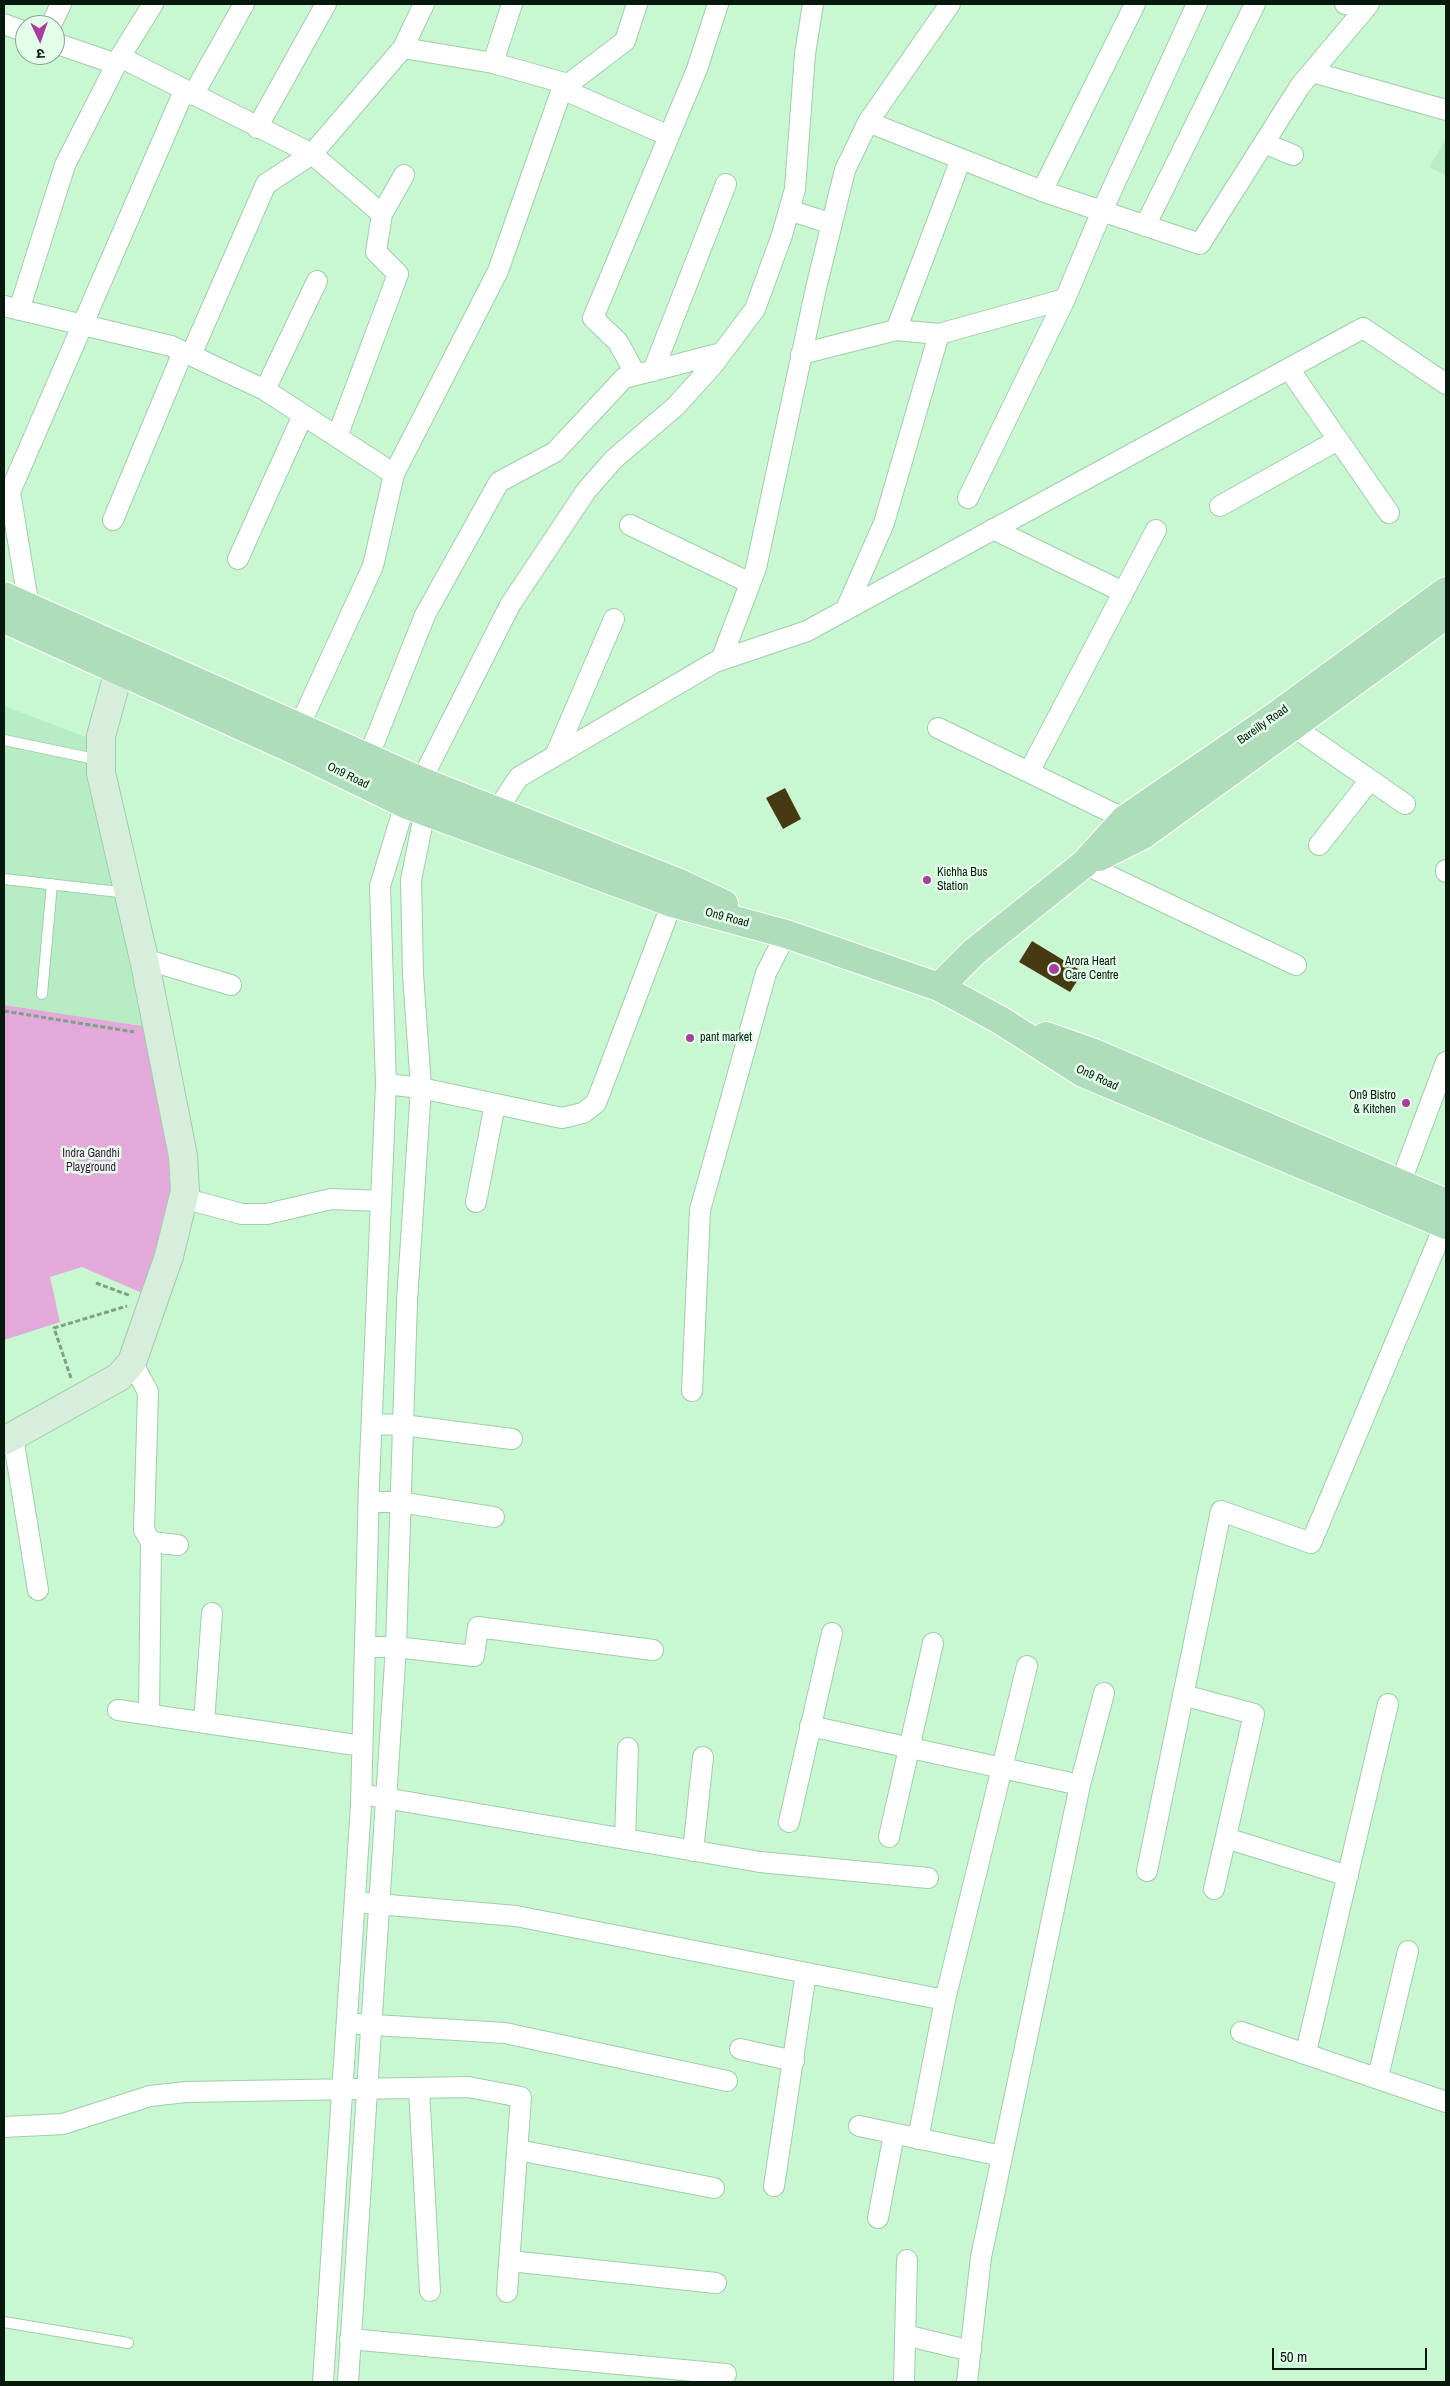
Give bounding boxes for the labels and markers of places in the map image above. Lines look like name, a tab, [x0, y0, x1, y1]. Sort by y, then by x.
place label: Kichha Bus Station	[937, 866, 987, 894]
marker: Kichha Bus Station	[921, 874, 933, 886]
place label: Arora Heart Care Centre	[1065, 955, 1119, 983]
marker: Arora Heart Care Centre	[1047, 962, 1061, 976]
place label: pant market	[700, 1031, 752, 1045]
marker: pant market	[684, 1032, 696, 1044]
place label: On9 Bistro & Kitchen	[1349, 1089, 1396, 1117]
marker: On9 Bistro & Kitchen	[1400, 1097, 1412, 1109]

